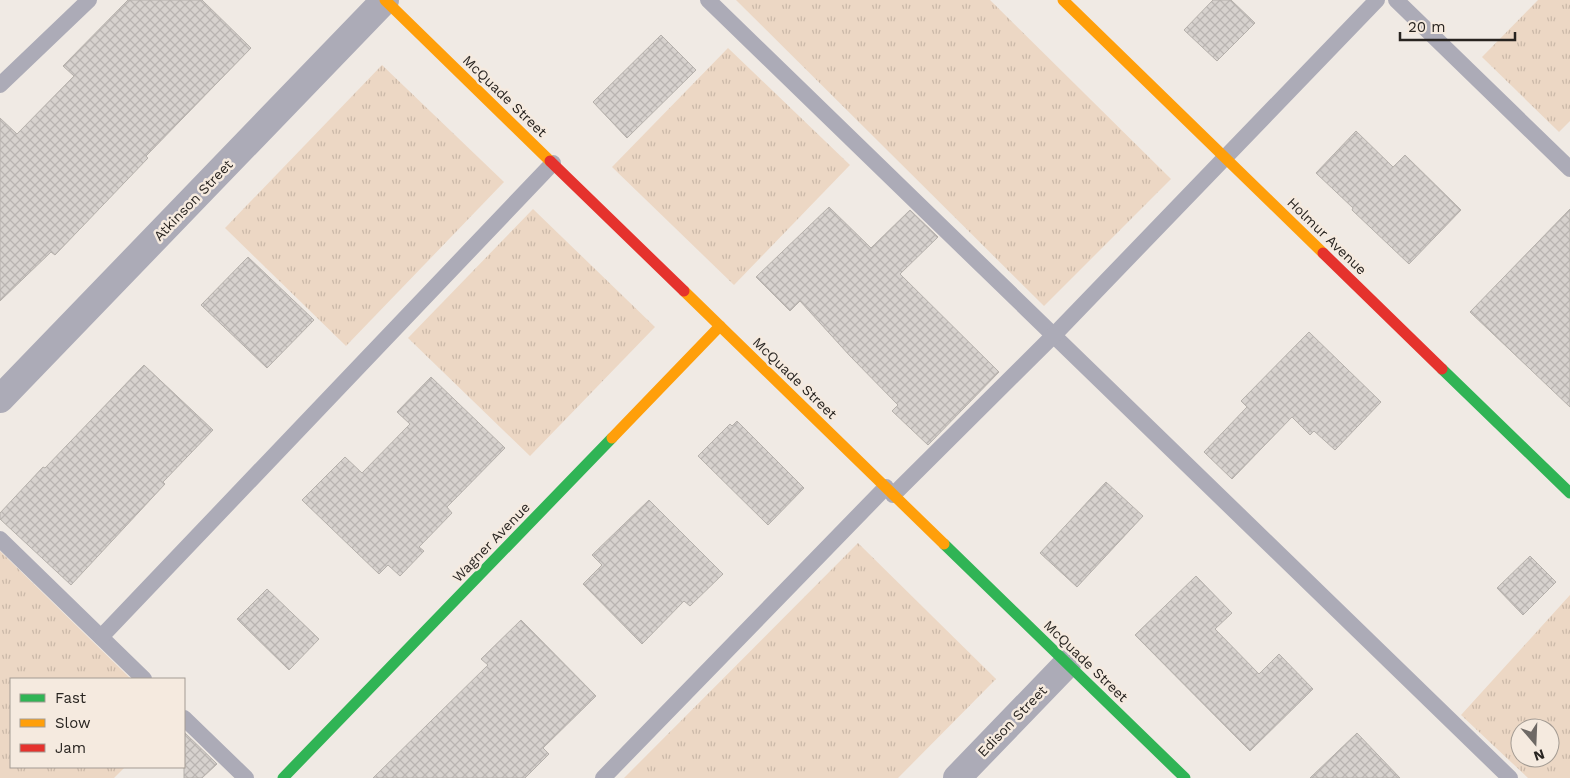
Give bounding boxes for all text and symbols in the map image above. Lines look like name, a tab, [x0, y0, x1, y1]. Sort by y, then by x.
scale bar	[1400, 10, 1515, 42]
text: 20 m	[1408, 18, 1446, 36]
street label: McQuade Street	[460, 52, 550, 140]
street label: Atkinson Street	[150, 156, 236, 244]
street label: Holmur Avenue	[1284, 194, 1370, 278]
street label: McQuade Street	[750, 334, 840, 422]
street label: Wagner Avenue	[449, 499, 533, 585]
street label: McQuade Street	[1041, 617, 1131, 705]
legend	[10, 678, 185, 768]
street label: Edison Street	[974, 682, 1050, 760]
text: Fast	[55, 689, 87, 707]
text: Slow	[55, 714, 91, 732]
north arrow	[1510, 718, 1560, 768]
text: Jam	[55, 739, 86, 757]
text: N	[1532, 746, 1547, 765]

